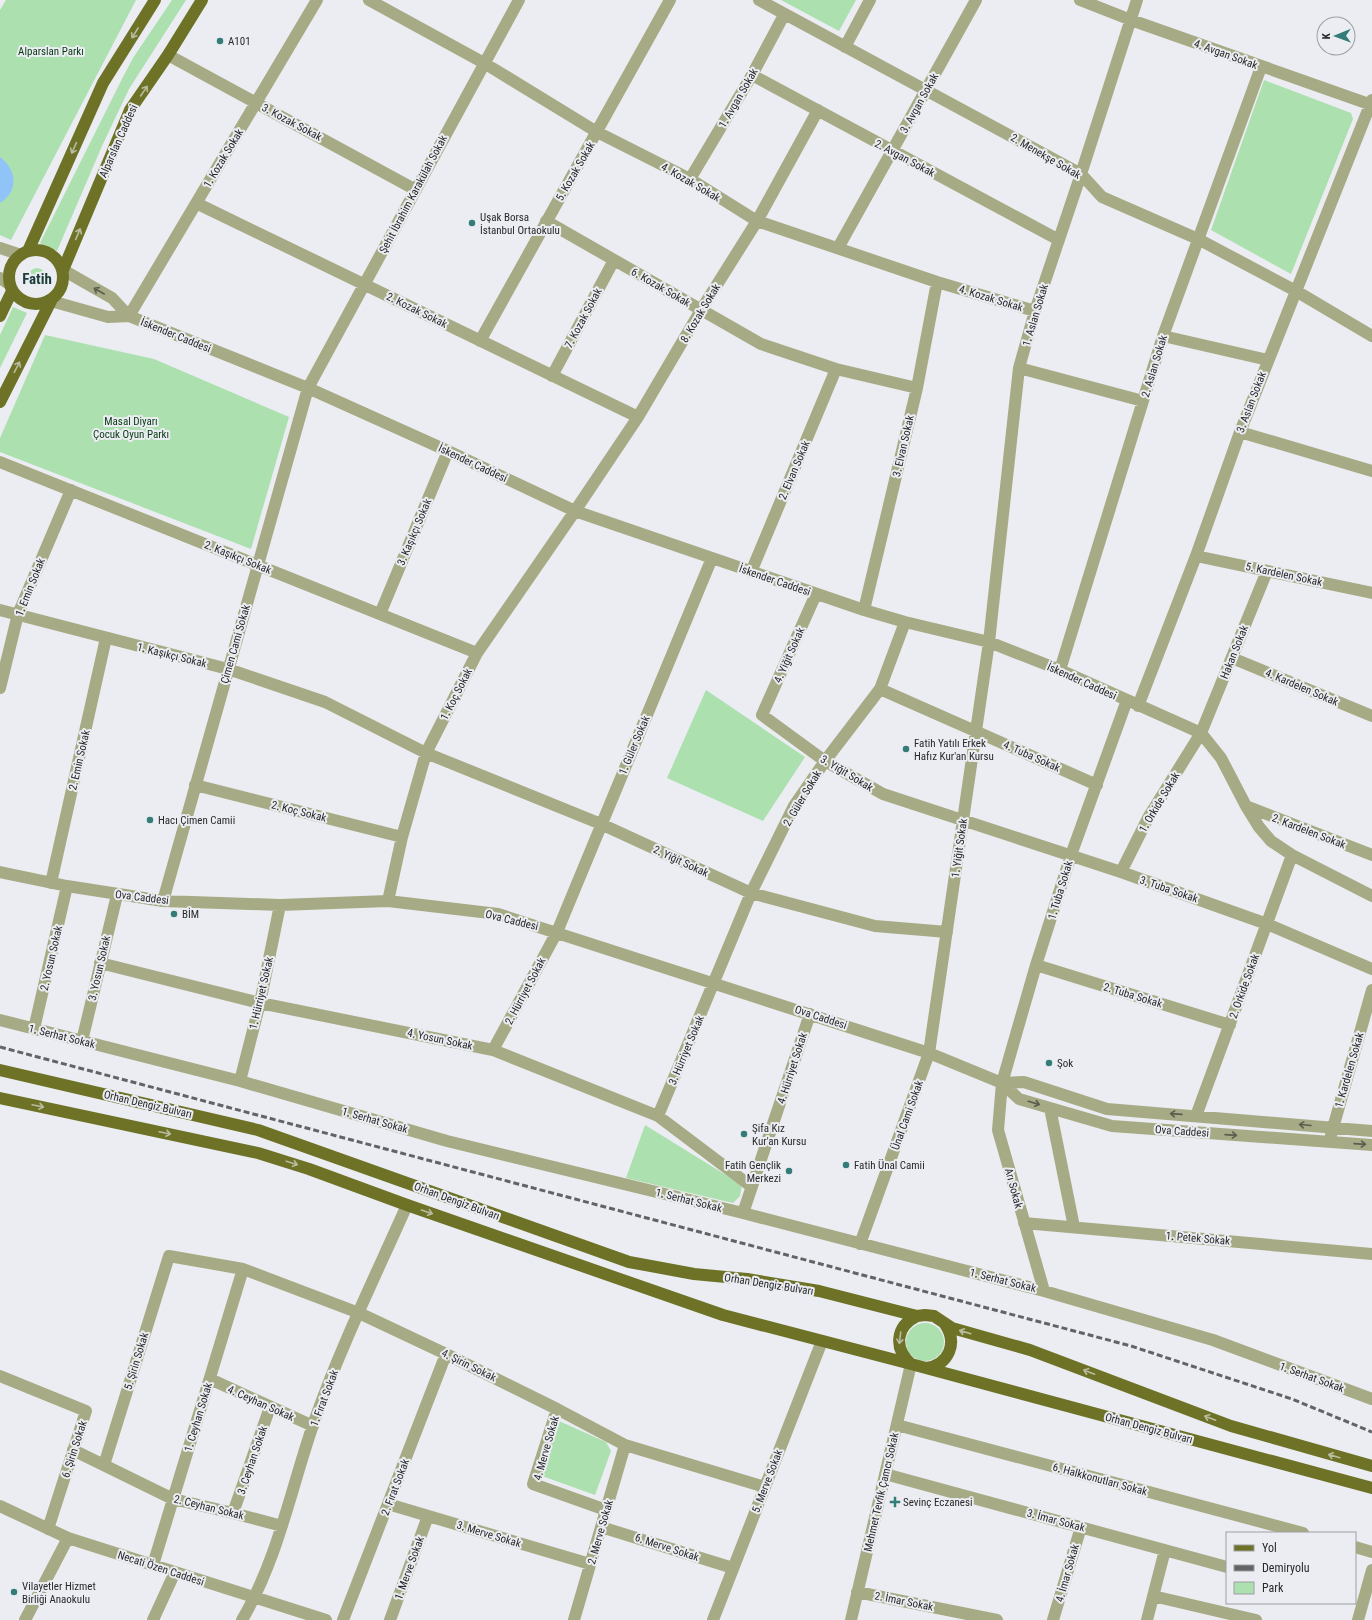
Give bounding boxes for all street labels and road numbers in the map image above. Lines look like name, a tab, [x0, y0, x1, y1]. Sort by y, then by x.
street label: 4. Avgan Sokak	[1192, 37, 1259, 72]
street label: 1. Avgan Sokak	[716, 66, 761, 130]
street label: 3. Avgan Sokak	[898, 71, 941, 135]
street label: 3. Kozak Sokak	[260, 101, 324, 144]
street label: Alparslan Caddesi	[97, 103, 140, 180]
street label: 1. Kozak Sokak	[201, 127, 246, 190]
street label: 2. Menekşe Sokak	[1008, 131, 1083, 182]
street label: Şehit İbrahim Karakülah Sokak	[377, 133, 450, 255]
street label: 2. Avgan Sokak	[872, 137, 937, 180]
street label: 5. Kozak Sokak	[553, 139, 598, 203]
street label: 4. Kozak Sokak	[659, 160, 723, 205]
street label: 6. Kozak Sokak	[629, 265, 693, 310]
street label: 8. Kozak Sokak	[678, 282, 723, 345]
street label: 1. Aslan Sokak	[1020, 282, 1051, 348]
street label: 4. Kozak Sokak	[957, 283, 1024, 314]
street label: 7. Kozak Sokak	[562, 286, 605, 350]
street label: 2. Kozak Sokak	[384, 290, 449, 331]
street label: İskender Caddesi	[139, 315, 213, 355]
street label: 2. Aslan Sokak	[1139, 333, 1170, 399]
street label: 3. Aslan Sokak	[1234, 370, 1269, 435]
street label: 3. Elvan Sokak	[890, 414, 917, 478]
street label: 2. Elvan Sokak	[776, 439, 813, 502]
street label: İskender Caddesi	[436, 442, 509, 485]
street label: 3. Kaşıkçı Sokak	[395, 497, 434, 567]
street label: 2. Kaşıkçı Sokak	[202, 538, 273, 577]
street label: 1. Emin Sokak	[13, 556, 48, 618]
street label: 5. Kardelen Sokak	[1244, 560, 1323, 589]
street label: İskender Caddesi	[737, 562, 812, 599]
street label: Çimen Cami Sokak	[218, 603, 253, 685]
street label: Hakan Sokak	[1218, 623, 1251, 681]
street label: 4. Yiğit Sokak	[771, 625, 807, 685]
street label: 1. Kaşıkçı Sokak	[136, 641, 208, 670]
street label: İskender Caddesi	[1045, 660, 1119, 703]
street label: 1. Koç Sokak	[438, 666, 475, 722]
street label: 4. Kardelen Sokak	[1263, 666, 1340, 709]
street label: 1. Güler Sokak	[616, 714, 653, 777]
street label: 2. Emin Sokak	[66, 729, 93, 791]
street label: 4. Tuba Sokak	[1001, 738, 1062, 775]
street label: 3. Yiğit Sokak	[818, 753, 876, 794]
street label: 2. Güler Sokak	[781, 768, 824, 828]
street label: 1. Orkide Sokak	[1136, 770, 1182, 835]
street label: 2. Koç Sokak	[270, 798, 328, 825]
street label: 2. Kardelen Sokak	[1270, 811, 1348, 852]
street label: 1. Yiğit Sokak	[949, 818, 970, 878]
street label: 2. Yiğit Sokak	[651, 843, 710, 880]
street label: 1. Tuba Sokak	[1045, 859, 1076, 921]
street label: 3. Tuba Sokak	[1138, 873, 1200, 906]
street label: Ova Caddesi	[114, 888, 170, 907]
street label: Ova Caddesi	[484, 908, 540, 933]
street label: 2. Yosun Sokak	[38, 924, 65, 992]
street label: 3. Yosun Sokak	[86, 934, 113, 1002]
street label: 2. Orkide Sokak	[1227, 952, 1262, 1020]
street label: 2. Hürriyet Sokak	[502, 955, 549, 1027]
street label: 1. Hürriyet Sokak	[247, 956, 276, 1031]
street label: 2. Tuba Sokak	[1102, 980, 1164, 1011]
street label: Ova Caddesi	[793, 1003, 849, 1032]
street label: 3. Hürriyet Sokak	[666, 1014, 707, 1087]
street label: 1. Serhat Sokak	[27, 1022, 96, 1051]
street label: 4. Yosun Sokak	[406, 1026, 474, 1053]
street label: 4. Hürriyet Sokak	[775, 1031, 810, 1105]
street label: 1. Kardelen Sokak	[1332, 1031, 1366, 1109]
street label: Ünal Cami Sokak	[889, 1079, 926, 1152]
street label: Orhan Dengiz Bulvarı	[103, 1088, 193, 1121]
street label: 1. Serhat Sokak	[340, 1105, 409, 1136]
street label: Ova Caddesi	[1154, 1123, 1209, 1140]
street label: Arı Sokak	[1002, 1167, 1025, 1210]
street label: Orhan Dengiz Bulvarı	[412, 1180, 501, 1223]
street label: 1. Serhat Sokak	[654, 1186, 723, 1215]
street label: 1. Petek Sokak	[1165, 1229, 1231, 1248]
street label: 1. Serhat Sokak	[968, 1266, 1037, 1295]
street label: Orhan Dengiz Bulvarı	[723, 1271, 814, 1298]
street label: 5. Şirin Sokak	[122, 1331, 151, 1391]
street label: 4. Şirin Sokak	[439, 1347, 498, 1384]
street label: 1. Serhat Sokak	[1278, 1360, 1346, 1395]
street label: 1. Fırat Sokak	[308, 1368, 341, 1428]
street label: 1. Ceyhan Sokak	[182, 1381, 215, 1453]
street label: 4. Ceyhan Sokak	[225, 1383, 296, 1424]
street label: Orhan Dengiz Bulvarı	[1104, 1411, 1194, 1446]
street label: 4. Merve Sokak	[531, 1414, 562, 1482]
street label: 6. Şirin Sokak	[59, 1419, 90, 1479]
street label: 3. Ceyhan Sokak	[235, 1424, 270, 1496]
street label: Mehmet Tevfik Çamcı Sokak	[861, 1431, 902, 1553]
street label: 5. Merve Sokak	[749, 1448, 785, 1515]
street label: 2. Fırat Sokak	[379, 1457, 412, 1517]
street label: 6. Halkkonutları Sokak	[1051, 1461, 1149, 1498]
street label: 2. Ceyhan Sokak	[173, 1493, 245, 1522]
street label: 2. Merve Sokak	[585, 1498, 616, 1566]
street label: 3. İmar Sokak	[1025, 1507, 1086, 1534]
street label: 3. Merve Sokak	[455, 1519, 523, 1550]
street label: 6. Merve Sokak	[633, 1531, 701, 1564]
street label: 1. Merve Sokak	[392, 1535, 427, 1602]
street label: 4. İmar Sokak	[1053, 1543, 1082, 1604]
street label: Necati Özen Caddesi	[116, 1548, 206, 1589]
street label: 2. İmar Sokak	[873, 1589, 934, 1614]

